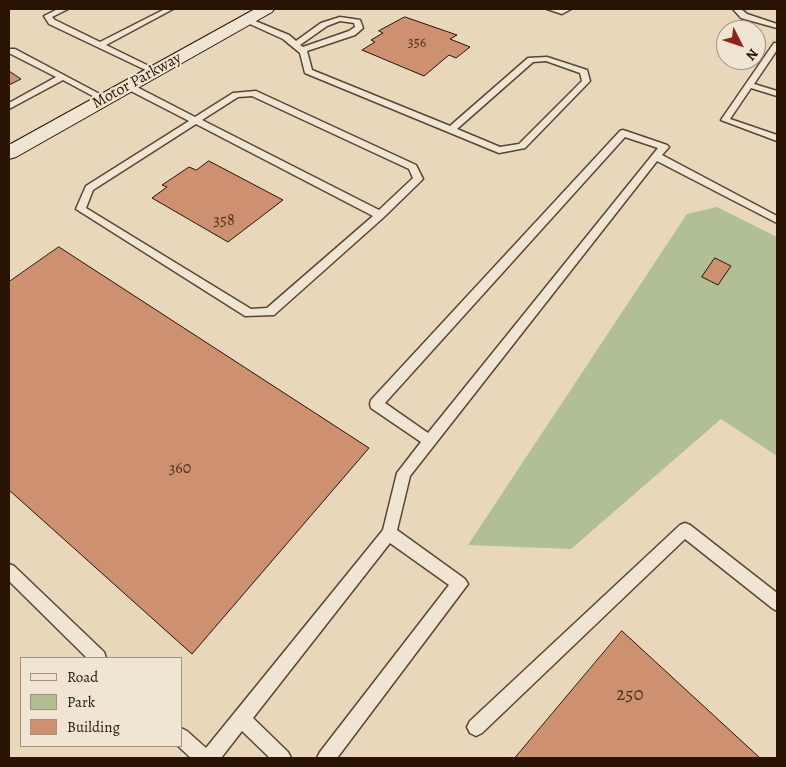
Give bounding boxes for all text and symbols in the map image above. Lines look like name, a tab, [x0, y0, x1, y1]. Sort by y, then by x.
north arrow	[716, 20, 766, 70]
house number: 356	[408, 36, 426, 52]
text: N	[741, 44, 762, 65]
street label: Motor Parkway	[89, 49, 185, 113]
house number: 358	[213, 211, 235, 231]
house number: 360	[169, 459, 191, 479]
legend	[20, 657, 182, 747]
text: Road	[67, 667, 98, 687]
house number: 250	[616, 684, 644, 706]
text: Park	[67, 692, 95, 712]
text: Building	[67, 717, 120, 737]

